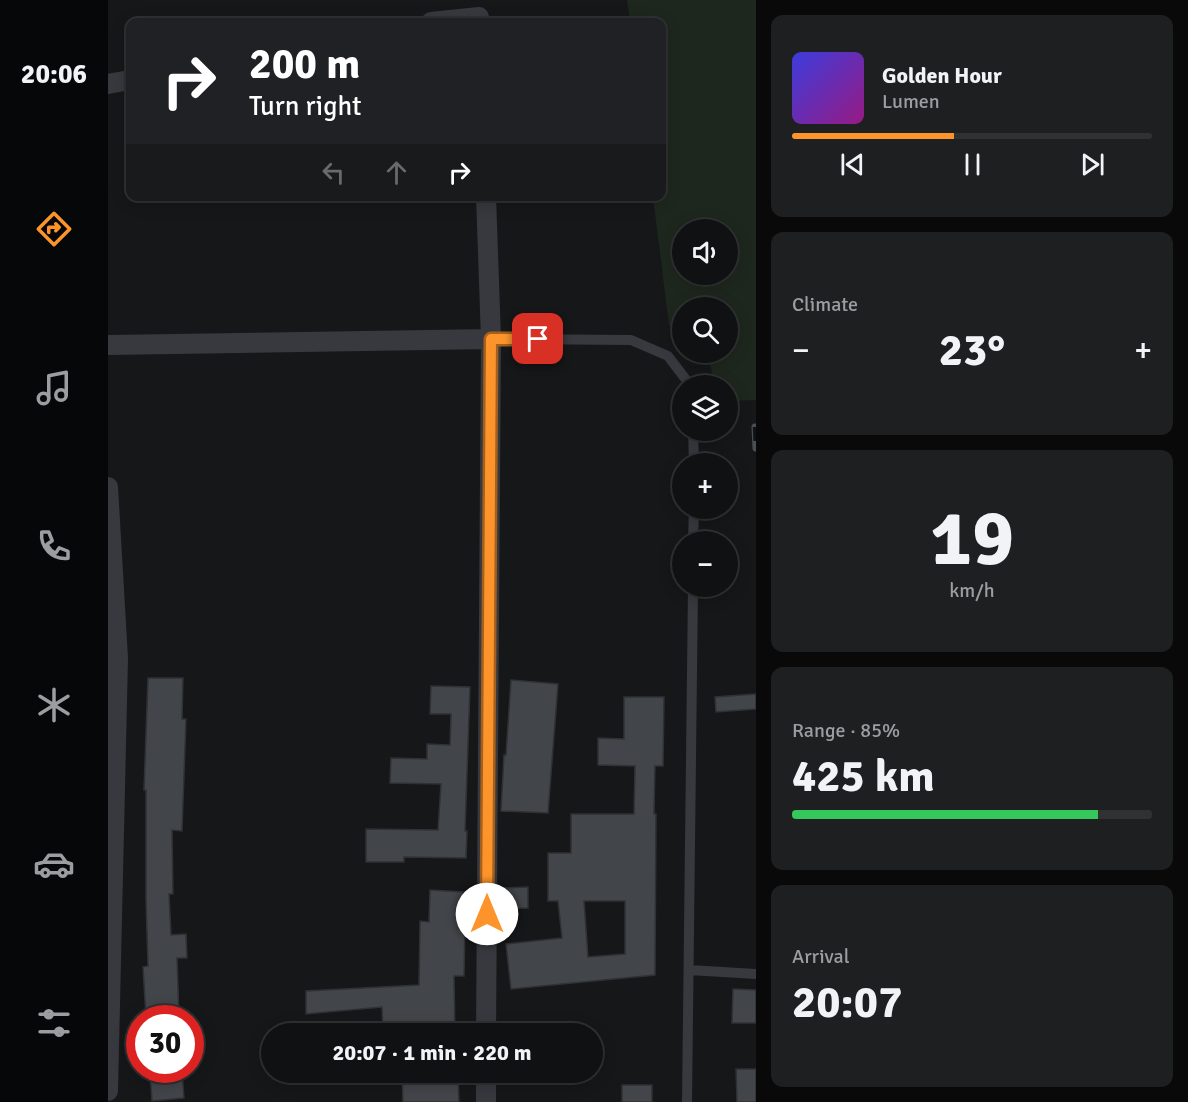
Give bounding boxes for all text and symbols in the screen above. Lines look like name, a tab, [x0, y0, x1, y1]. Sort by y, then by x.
text: 200 m	[249, 39, 360, 90]
icon: right	[150, 42, 228, 120]
text: 20:06	[21, 58, 87, 91]
text: Golden Hour	[882, 62, 1002, 89]
text: Lumen	[882, 89, 940, 114]
text: Turn right	[249, 90, 362, 123]
icon: previous	[836, 148, 869, 181]
icon: pause	[956, 148, 989, 181]
icon: next	[1076, 148, 1109, 181]
icon: left	[317, 156, 350, 189]
icon: ahead	[380, 156, 413, 189]
icon: right	[443, 156, 476, 189]
icon: directions	[33, 208, 75, 250]
map controls	[672, 219, 738, 597]
button: sound	[672, 219, 738, 285]
text: Climate	[792, 292, 858, 317]
button: search	[672, 297, 738, 363]
pin	[512, 313, 563, 364]
icon: arrive	[521, 322, 554, 355]
text: 23°	[939, 323, 1005, 378]
text: −	[792, 330, 810, 371]
text: +	[1134, 330, 1152, 371]
icon: music	[33, 367, 75, 409]
button: layers	[672, 375, 738, 441]
button: +	[672, 453, 738, 519]
text: 19	[930, 491, 1014, 587]
icon: phone	[33, 525, 75, 567]
button: −	[672, 531, 738, 597]
text: km/h	[949, 578, 995, 603]
icon: climate	[33, 684, 75, 726]
text: Range · 85%	[792, 718, 900, 743]
text: 425 km	[792, 749, 935, 804]
icon: car	[33, 843, 75, 885]
position arrow	[455, 882, 519, 946]
text: Arrival	[792, 944, 850, 969]
text: 20:07	[792, 975, 902, 1030]
icon: filters	[33, 1002, 75, 1044]
speed limit sign: 30	[126, 1005, 204, 1083]
text: 20:07 · 1 min · 220 m	[332, 1039, 532, 1066]

